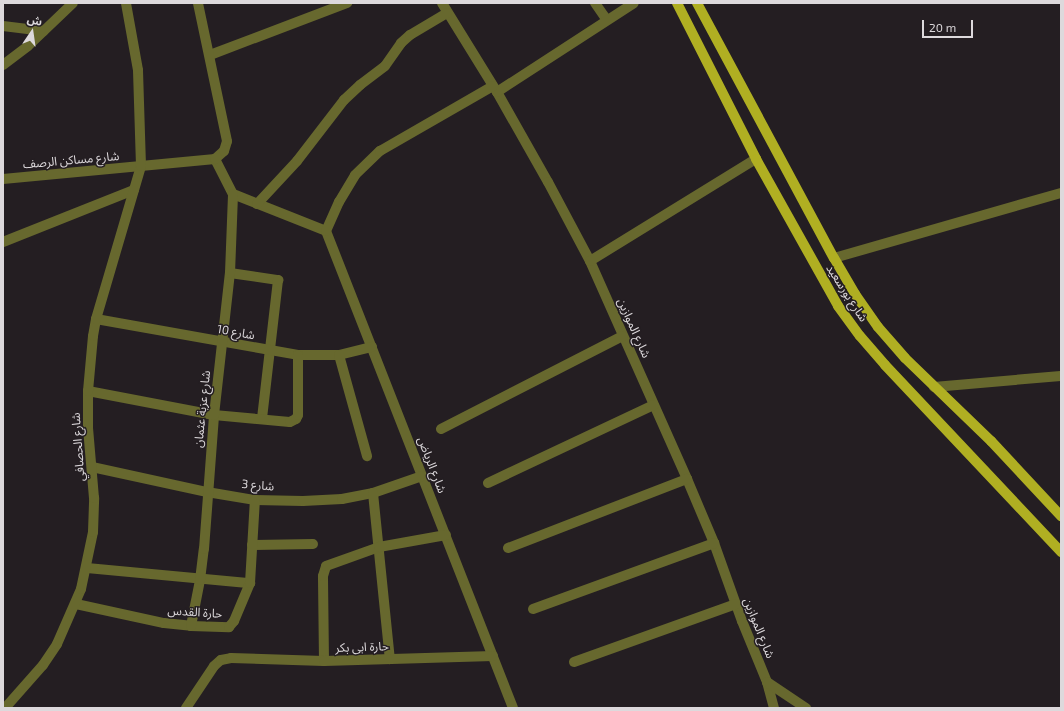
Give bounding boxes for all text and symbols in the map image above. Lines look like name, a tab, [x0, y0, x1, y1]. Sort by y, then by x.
north arrow	[12, 12, 52, 52]
text: ش	[26, 12, 44, 28]
scale bar	[924, 12, 975, 38]
text: 20 m	[929, 20, 956, 34]
street label: شارع مساكن الرصف	[22, 149, 120, 171]
street label: شارع بورسعيد	[823, 262, 871, 324]
street label: شارع الموازين	[614, 296, 654, 360]
street label: شارع 10	[216, 322, 256, 342]
street label: شارع عزبة عثمان	[191, 370, 213, 448]
street label: شارع الحصافي	[68, 412, 88, 482]
street label: شارع الرياض	[415, 435, 449, 495]
street label: شارع 3	[241, 476, 275, 494]
street label: شارع الموازين	[740, 596, 778, 660]
street label: حارة القدس	[167, 603, 223, 621]
street label: حارة ابى بكر	[335, 639, 389, 655]

